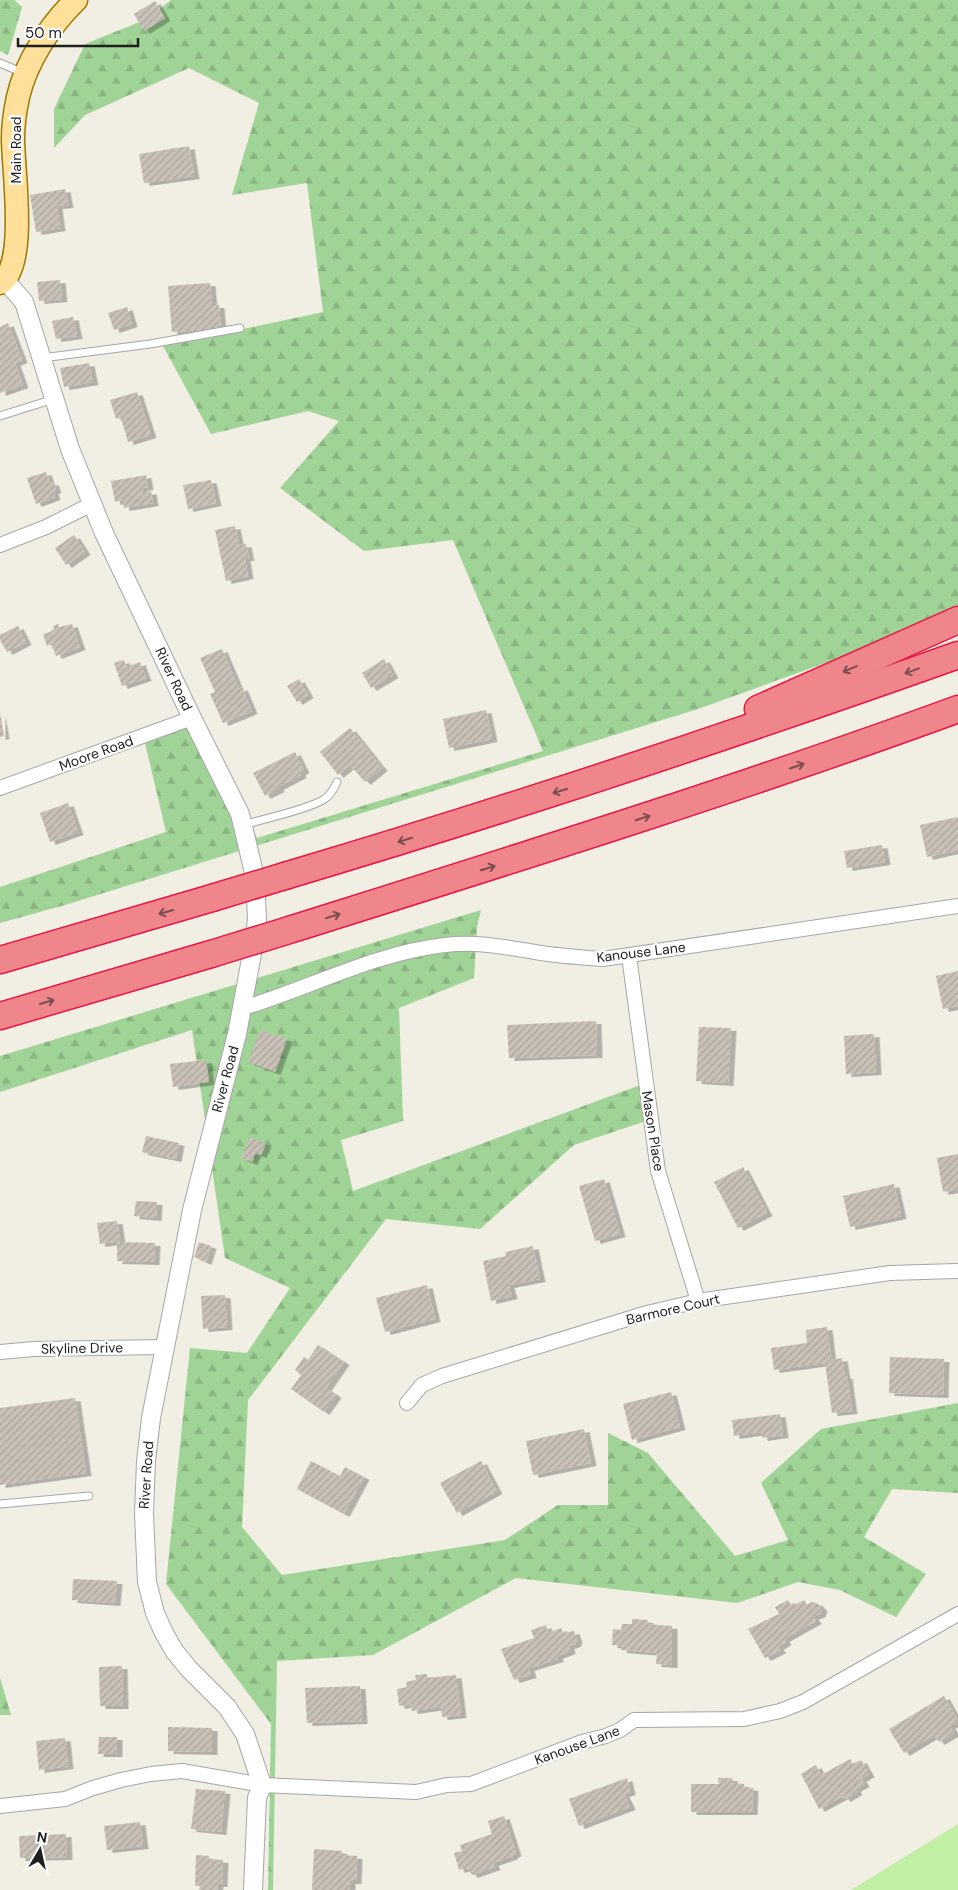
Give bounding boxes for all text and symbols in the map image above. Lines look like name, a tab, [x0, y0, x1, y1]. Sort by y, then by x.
scale bar	[18, 15, 138, 47]
text: 50 m	[25, 23, 62, 43]
street label: Main Road	[7, 116, 25, 184]
street label: River Road	[151, 644, 197, 714]
one-way arrow	[843, 665, 858, 675]
one-way arrow	[905, 667, 920, 676]
street label: Moore Road	[56, 731, 136, 775]
one-way arrow	[788, 761, 804, 771]
one-way arrow	[552, 787, 568, 797]
one-way arrow	[634, 813, 650, 822]
one-way arrow	[397, 836, 413, 846]
one-way arrow	[480, 863, 495, 872]
one-way arrow	[158, 907, 174, 917]
one-way arrow	[325, 911, 341, 921]
street label: Kanouse Lane	[595, 938, 687, 966]
one-way arrow	[38, 997, 54, 1007]
street label: River Road	[207, 1044, 243, 1114]
street label: Mason Place	[638, 1089, 668, 1173]
street label: Barmore Court	[624, 1289, 722, 1329]
street label: Skyline Drive	[41, 1338, 123, 1358]
street label: River Road	[135, 1440, 157, 1510]
street label: Kanouse Lane	[532, 1721, 622, 1769]
north arrow	[15, 1825, 65, 1875]
text: N	[36, 1827, 48, 1847]

